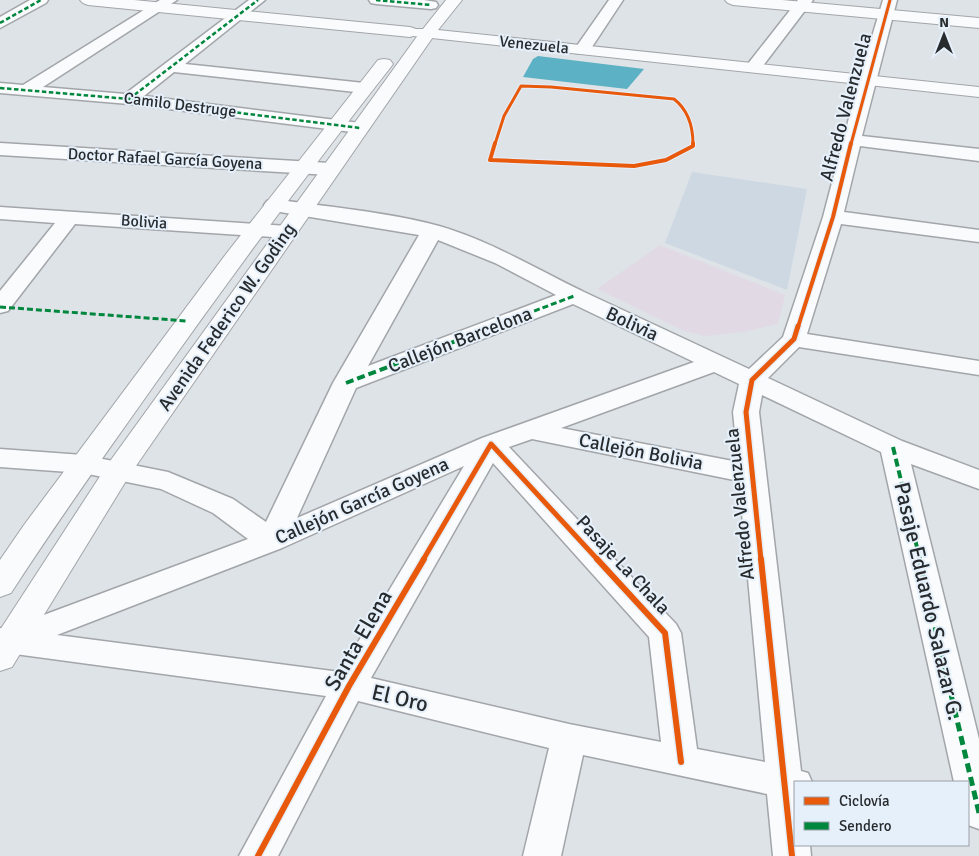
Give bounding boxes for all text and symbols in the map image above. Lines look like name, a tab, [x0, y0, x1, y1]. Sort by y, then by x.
north arrow	[919, 10, 969, 60]
text: N	[939, 14, 949, 31]
street label: Alfredo Valenzuela	[815, 30, 877, 184]
street label: Venezuela	[498, 31, 570, 59]
street label: Camilo Destruge	[123, 88, 237, 122]
street label: Doctor Rafael García Goyena	[67, 144, 263, 174]
street label: Bolivia	[120, 210, 168, 234]
street label: Avenida Federico W. Goding	[153, 218, 301, 416]
street label: Callejón Barcelona	[385, 301, 535, 379]
street label: Bolivia	[602, 301, 662, 347]
street label: Alfredo Valenzuela	[720, 427, 760, 581]
street label: Callejón Bolivia	[577, 428, 705, 476]
street label: Callejón García Goyena	[271, 452, 453, 550]
street label: Pasaje Eduardo Salazar G.	[888, 479, 970, 723]
street label: Pasaje La Chala	[571, 510, 675, 620]
street label: Santa Elena	[318, 585, 398, 695]
street label: El Oro	[369, 678, 431, 718]
legend	[794, 781, 969, 846]
text: Ciclovía	[839, 792, 890, 810]
text: Sendero	[839, 817, 892, 835]

